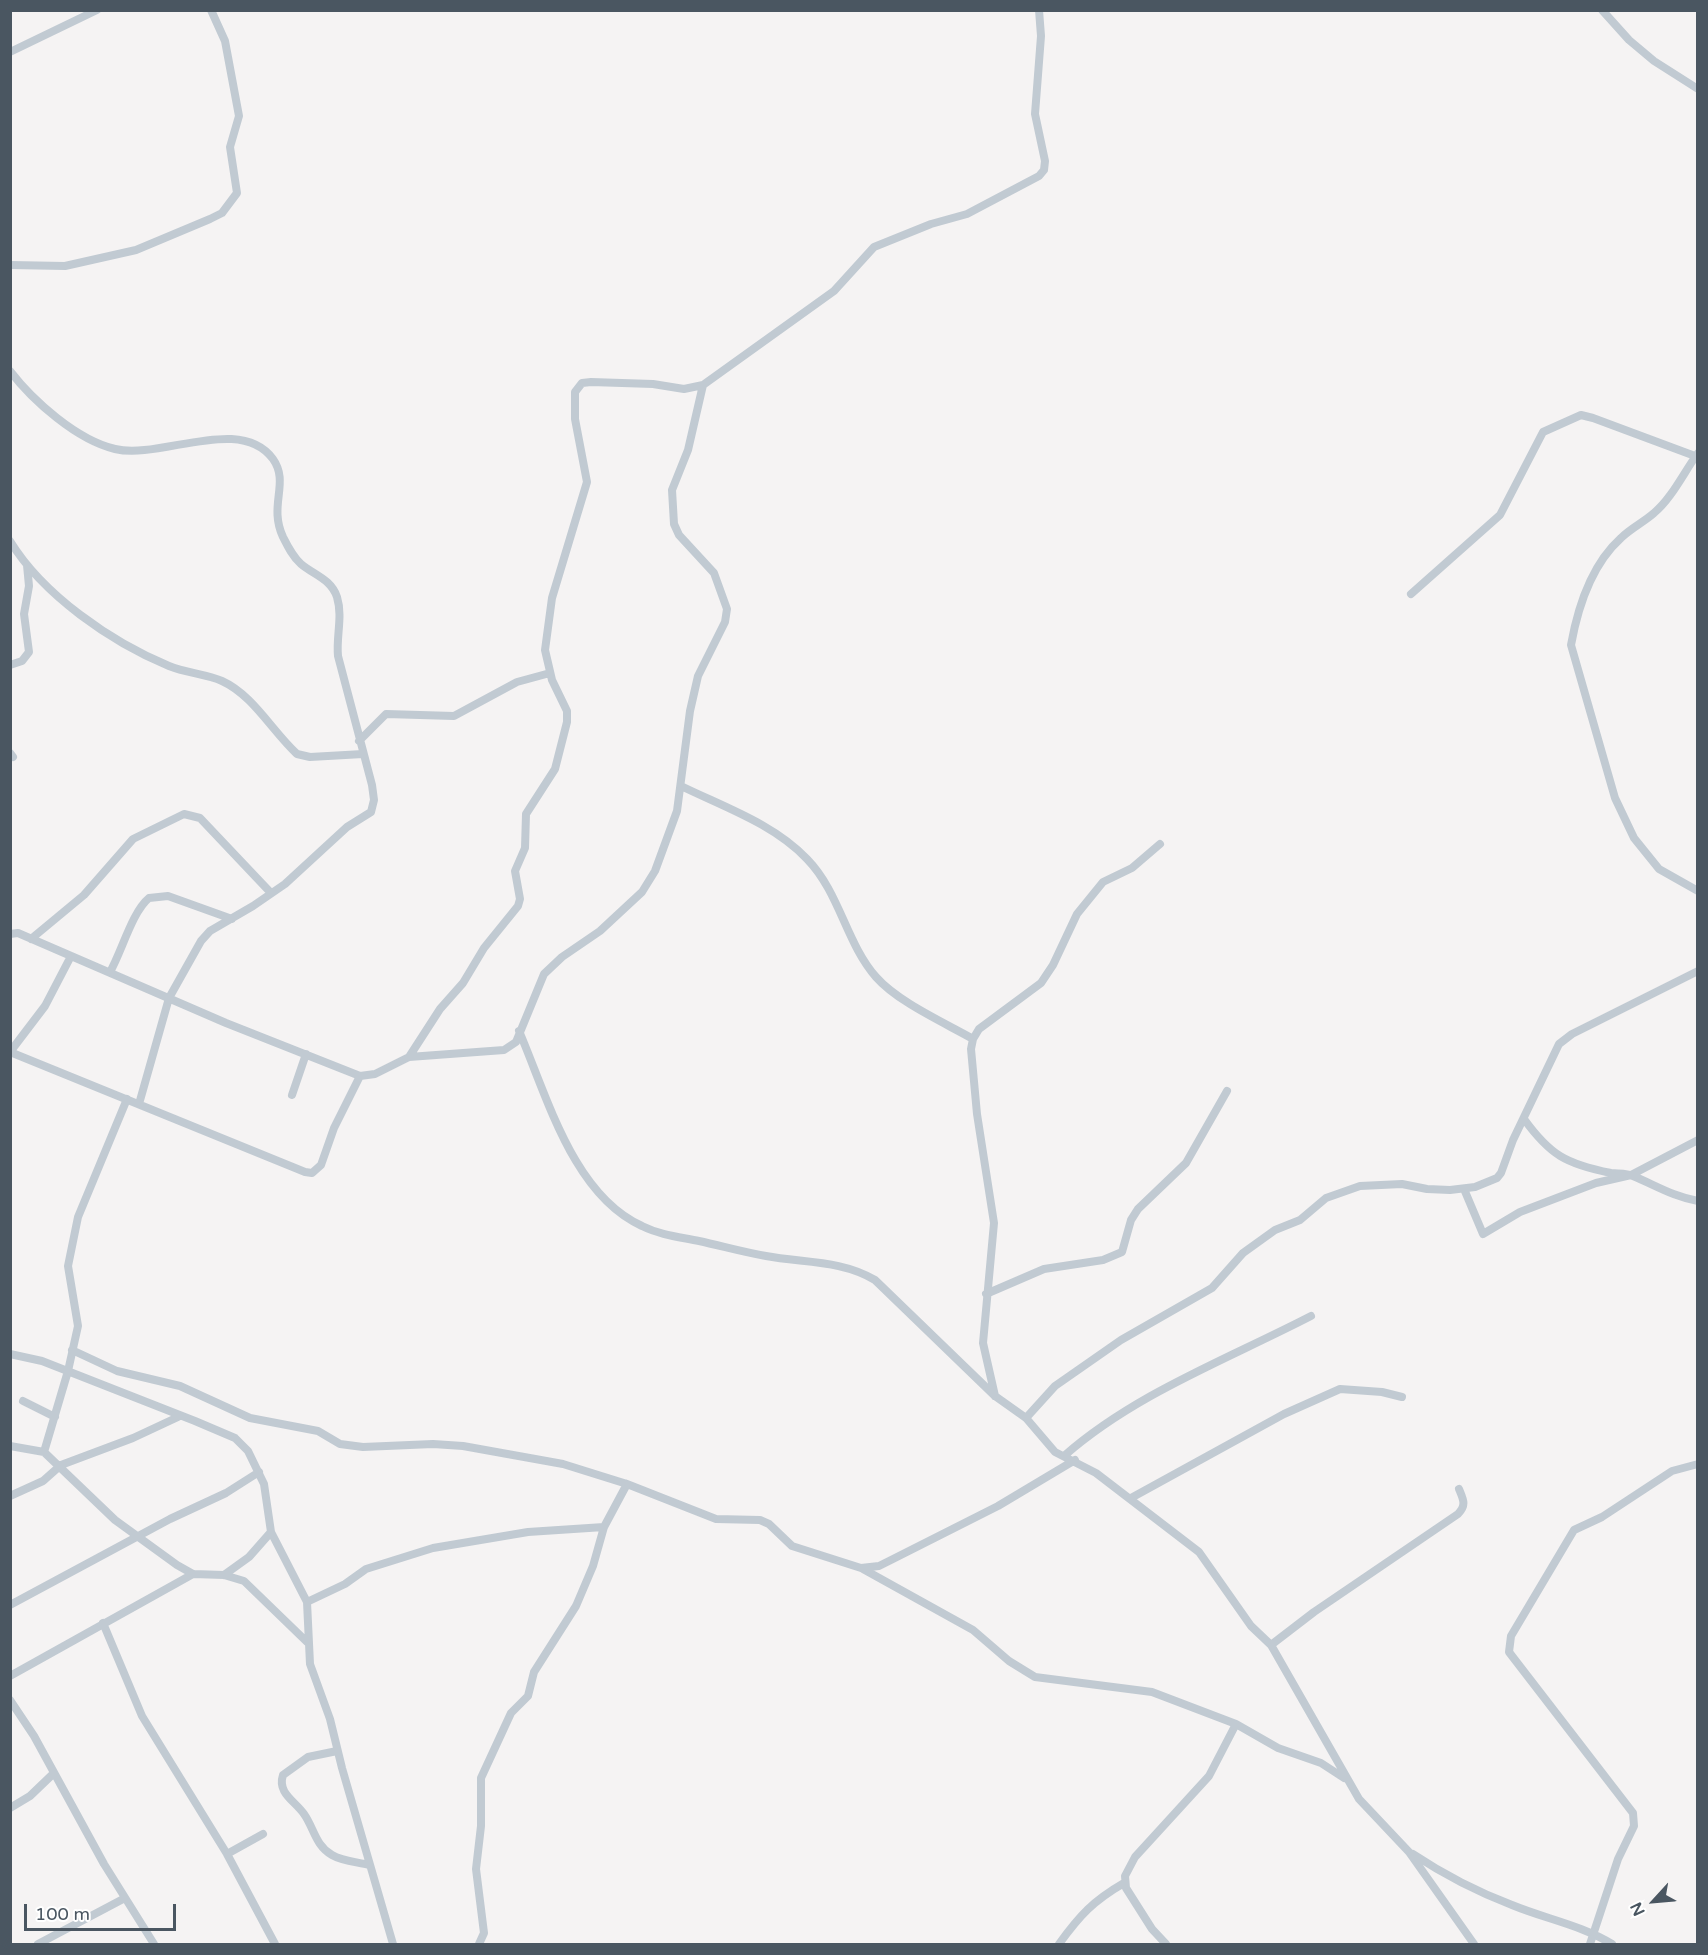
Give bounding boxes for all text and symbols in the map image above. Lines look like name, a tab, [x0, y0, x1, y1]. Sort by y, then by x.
north arrow	[1624, 1871, 1684, 1931]
scale bar	[27, 1892, 178, 1930]
text: N	[1626, 1899, 1650, 1919]
text: 100 m	[35, 1903, 90, 1925]

